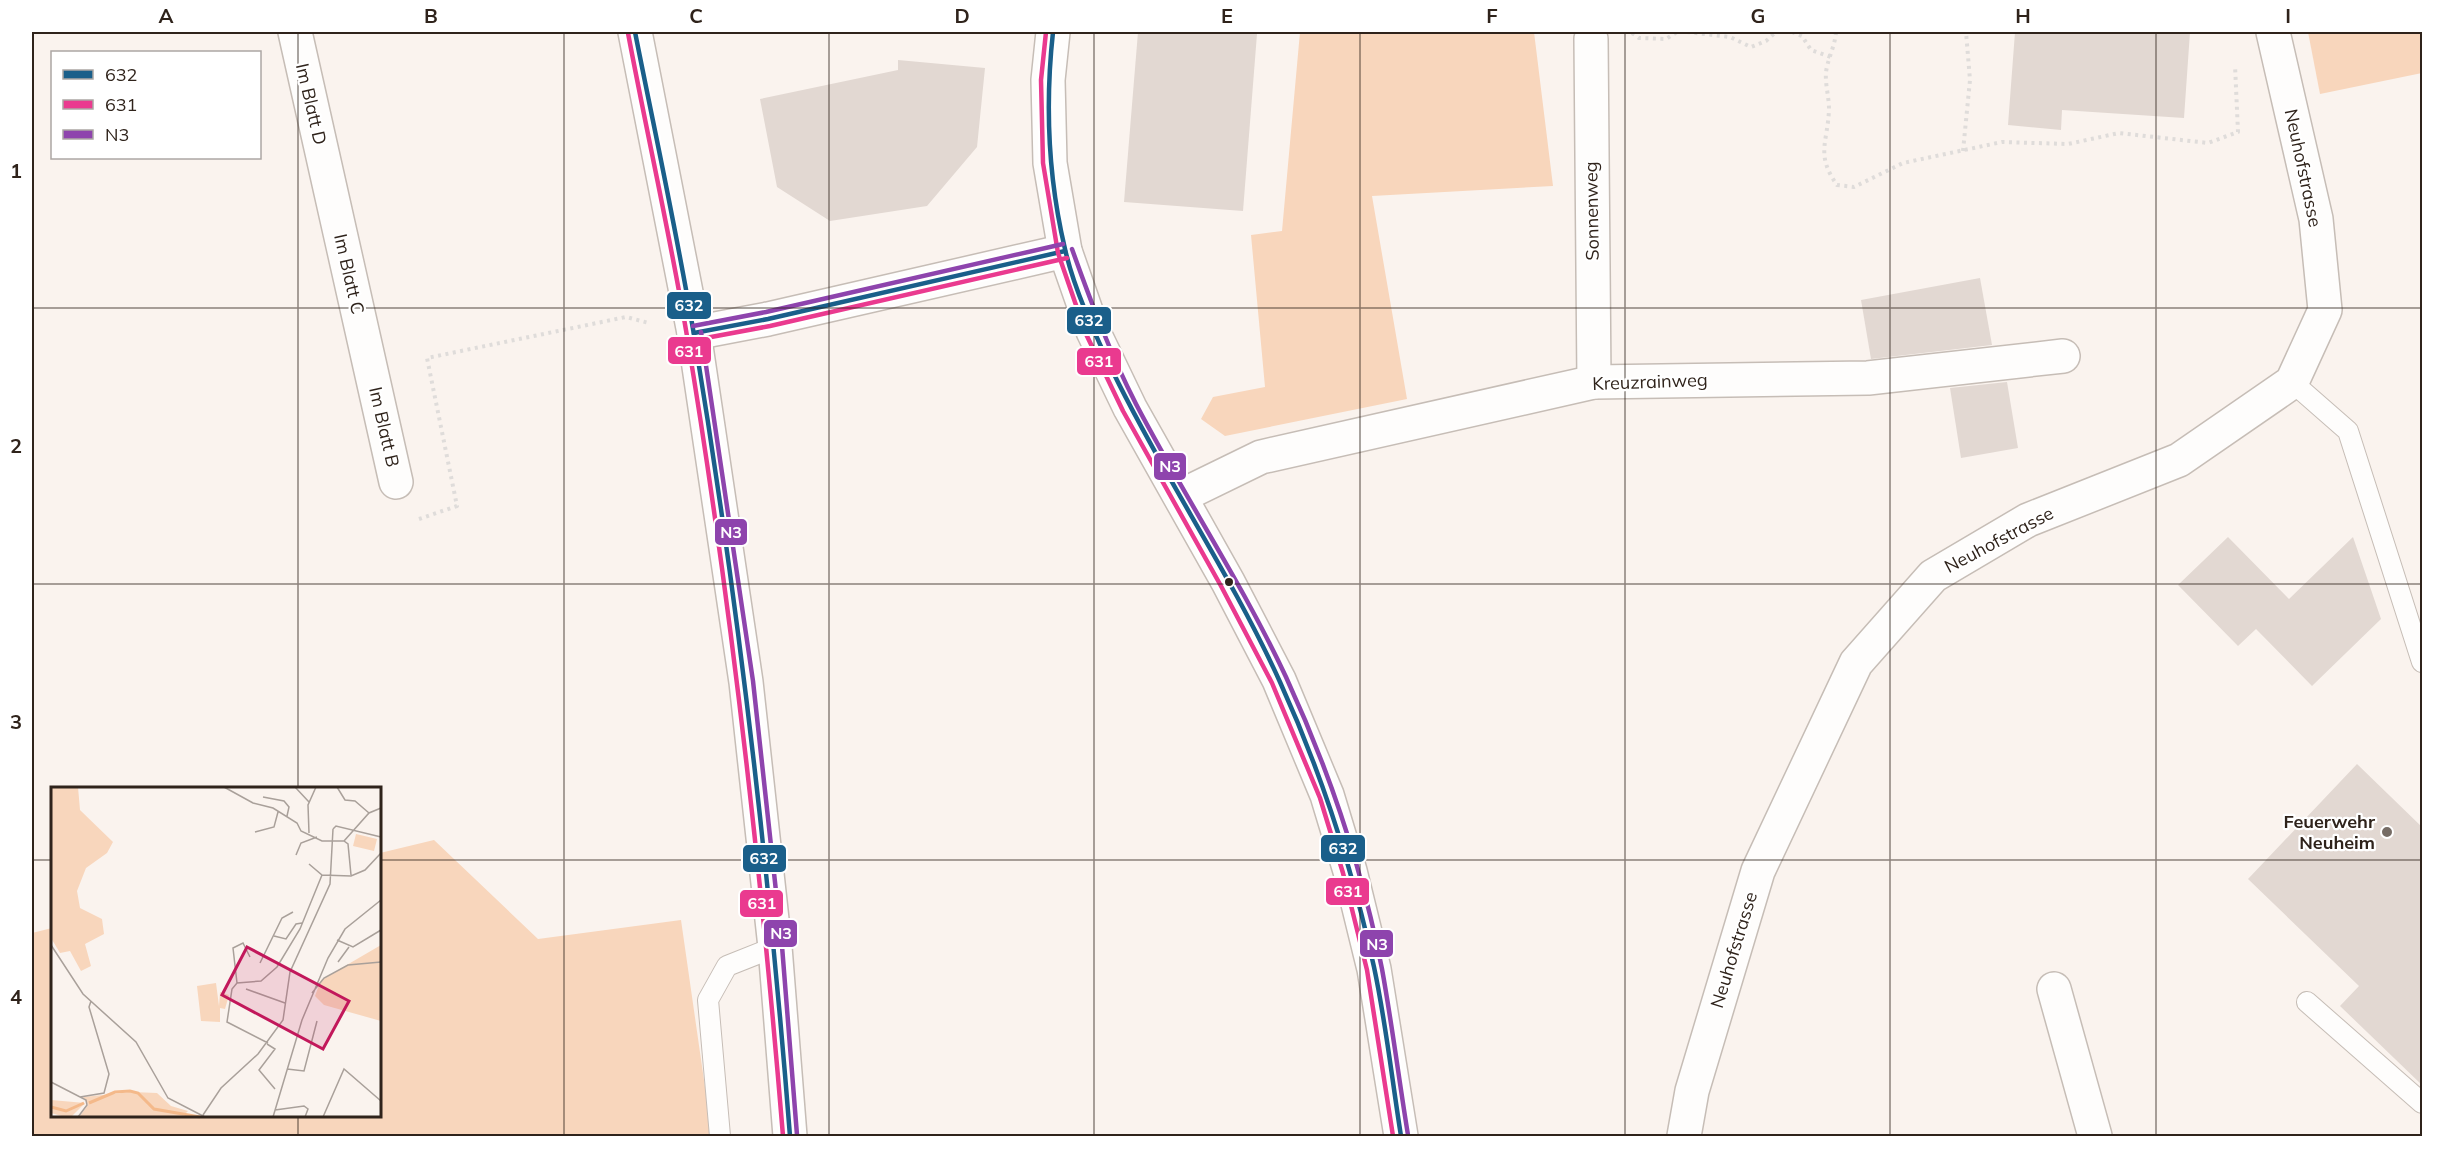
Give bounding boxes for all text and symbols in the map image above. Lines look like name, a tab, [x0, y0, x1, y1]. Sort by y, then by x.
text: A	[159, 3, 174, 28]
text: B	[424, 3, 438, 28]
text: C	[689, 3, 703, 28]
text: D	[954, 3, 970, 28]
text: E	[1221, 3, 1233, 28]
text: F	[1486, 3, 1498, 28]
text: G	[1751, 3, 1765, 28]
text: H	[2015, 3, 2031, 28]
text: I	[2285, 3, 2291, 28]
legend	[51, 51, 261, 159]
street label: Im Blatt D	[291, 61, 332, 147]
text: 632	[105, 63, 137, 86]
text: 631	[105, 93, 137, 116]
street label: Neuhofstrasse	[2280, 107, 2327, 229]
text: N3	[105, 123, 129, 146]
text: 1	[10, 158, 22, 183]
street label: Sonnenweg	[1579, 161, 1604, 261]
street label: Im Blatt C	[329, 231, 370, 316]
line badge: 632	[666, 291, 712, 320]
text: 632	[675, 295, 703, 315]
line badge: 632	[1066, 306, 1112, 335]
text: 632	[1075, 310, 1103, 330]
line badge: 631	[667, 336, 712, 365]
text: 631	[675, 341, 703, 361]
line badge: 631	[1076, 347, 1122, 376]
text: 631	[1085, 351, 1113, 371]
street label: Kreuzrainweg	[1592, 368, 1708, 395]
street label: Im Blatt B	[364, 384, 405, 469]
text: 2	[10, 433, 22, 458]
line badge: N3	[1153, 452, 1187, 481]
text: N3	[1159, 456, 1181, 476]
street label: Neuhofstrasse	[1940, 501, 2057, 578]
line badge: N3	[714, 518, 748, 546]
text: N3	[720, 522, 742, 542]
unlabelled marker	[1223, 576, 1235, 588]
text: 3	[10, 709, 22, 734]
inset map	[51, 787, 381, 1117]
place label: Feuerwehr Neuheim	[2283, 810, 2376, 854]
marker: Feuerwehr Neuheim	[2380, 825, 2394, 839]
line badge: 632	[1320, 834, 1366, 863]
text: 632	[1329, 838, 1357, 858]
line badge: 632	[742, 844, 787, 873]
text: 632	[750, 848, 778, 868]
line badge: 631	[1325, 877, 1370, 906]
text: 631	[1334, 881, 1362, 901]
line badge: 631	[739, 889, 784, 918]
street label: Neuhofstrasse	[1705, 889, 1762, 1011]
text: 631	[748, 893, 776, 913]
line badge: N3	[763, 919, 798, 948]
text: N3	[770, 923, 792, 943]
line badge: N3	[1359, 929, 1394, 958]
text: N3	[1366, 934, 1388, 954]
text: 4	[10, 984, 22, 1009]

